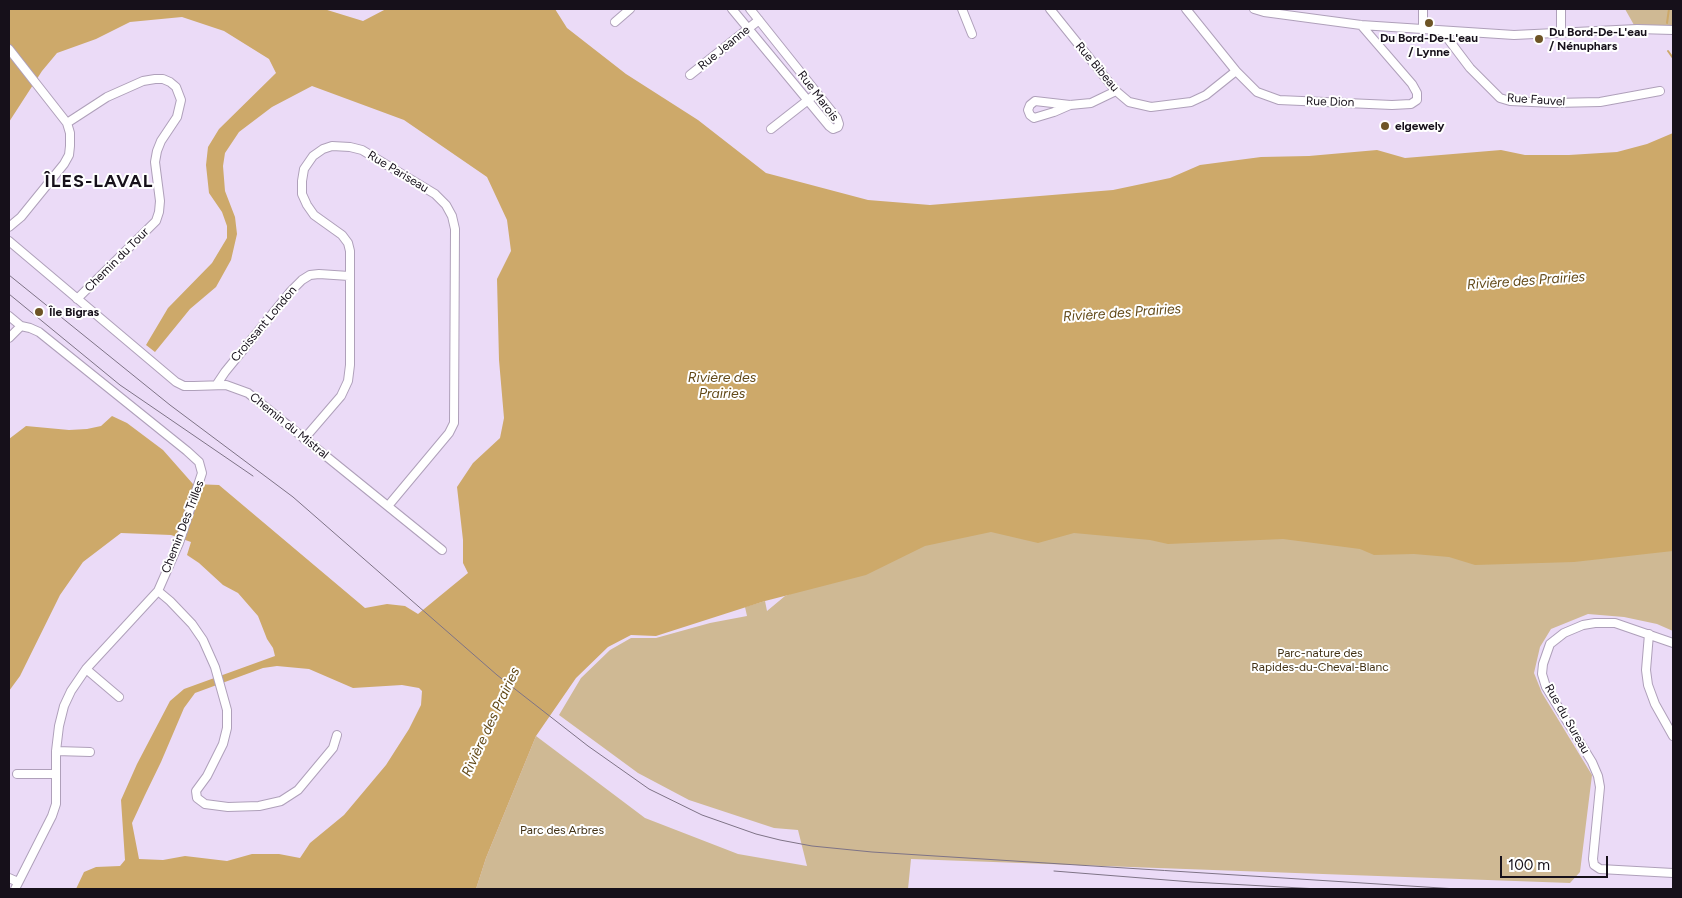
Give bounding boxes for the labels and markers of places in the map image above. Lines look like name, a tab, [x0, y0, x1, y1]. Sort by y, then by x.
marker: Du Bord-De-L'eau / Lynne	[1423, 17, 1435, 29]
place label: Du Bord-De-L'eau / Nénuphars	[1549, 25, 1647, 53]
place label: Du Bord-De-L'eau / Lynne	[1380, 31, 1478, 59]
marker: Du Bord-De-L'eau / Nénuphars	[1533, 33, 1545, 45]
place label: elgewely	[1395, 119, 1445, 133]
marker: elgewely	[1379, 120, 1391, 132]
place label: Île Bigras	[49, 305, 99, 319]
marker: Île Bigras	[33, 306, 45, 318]

